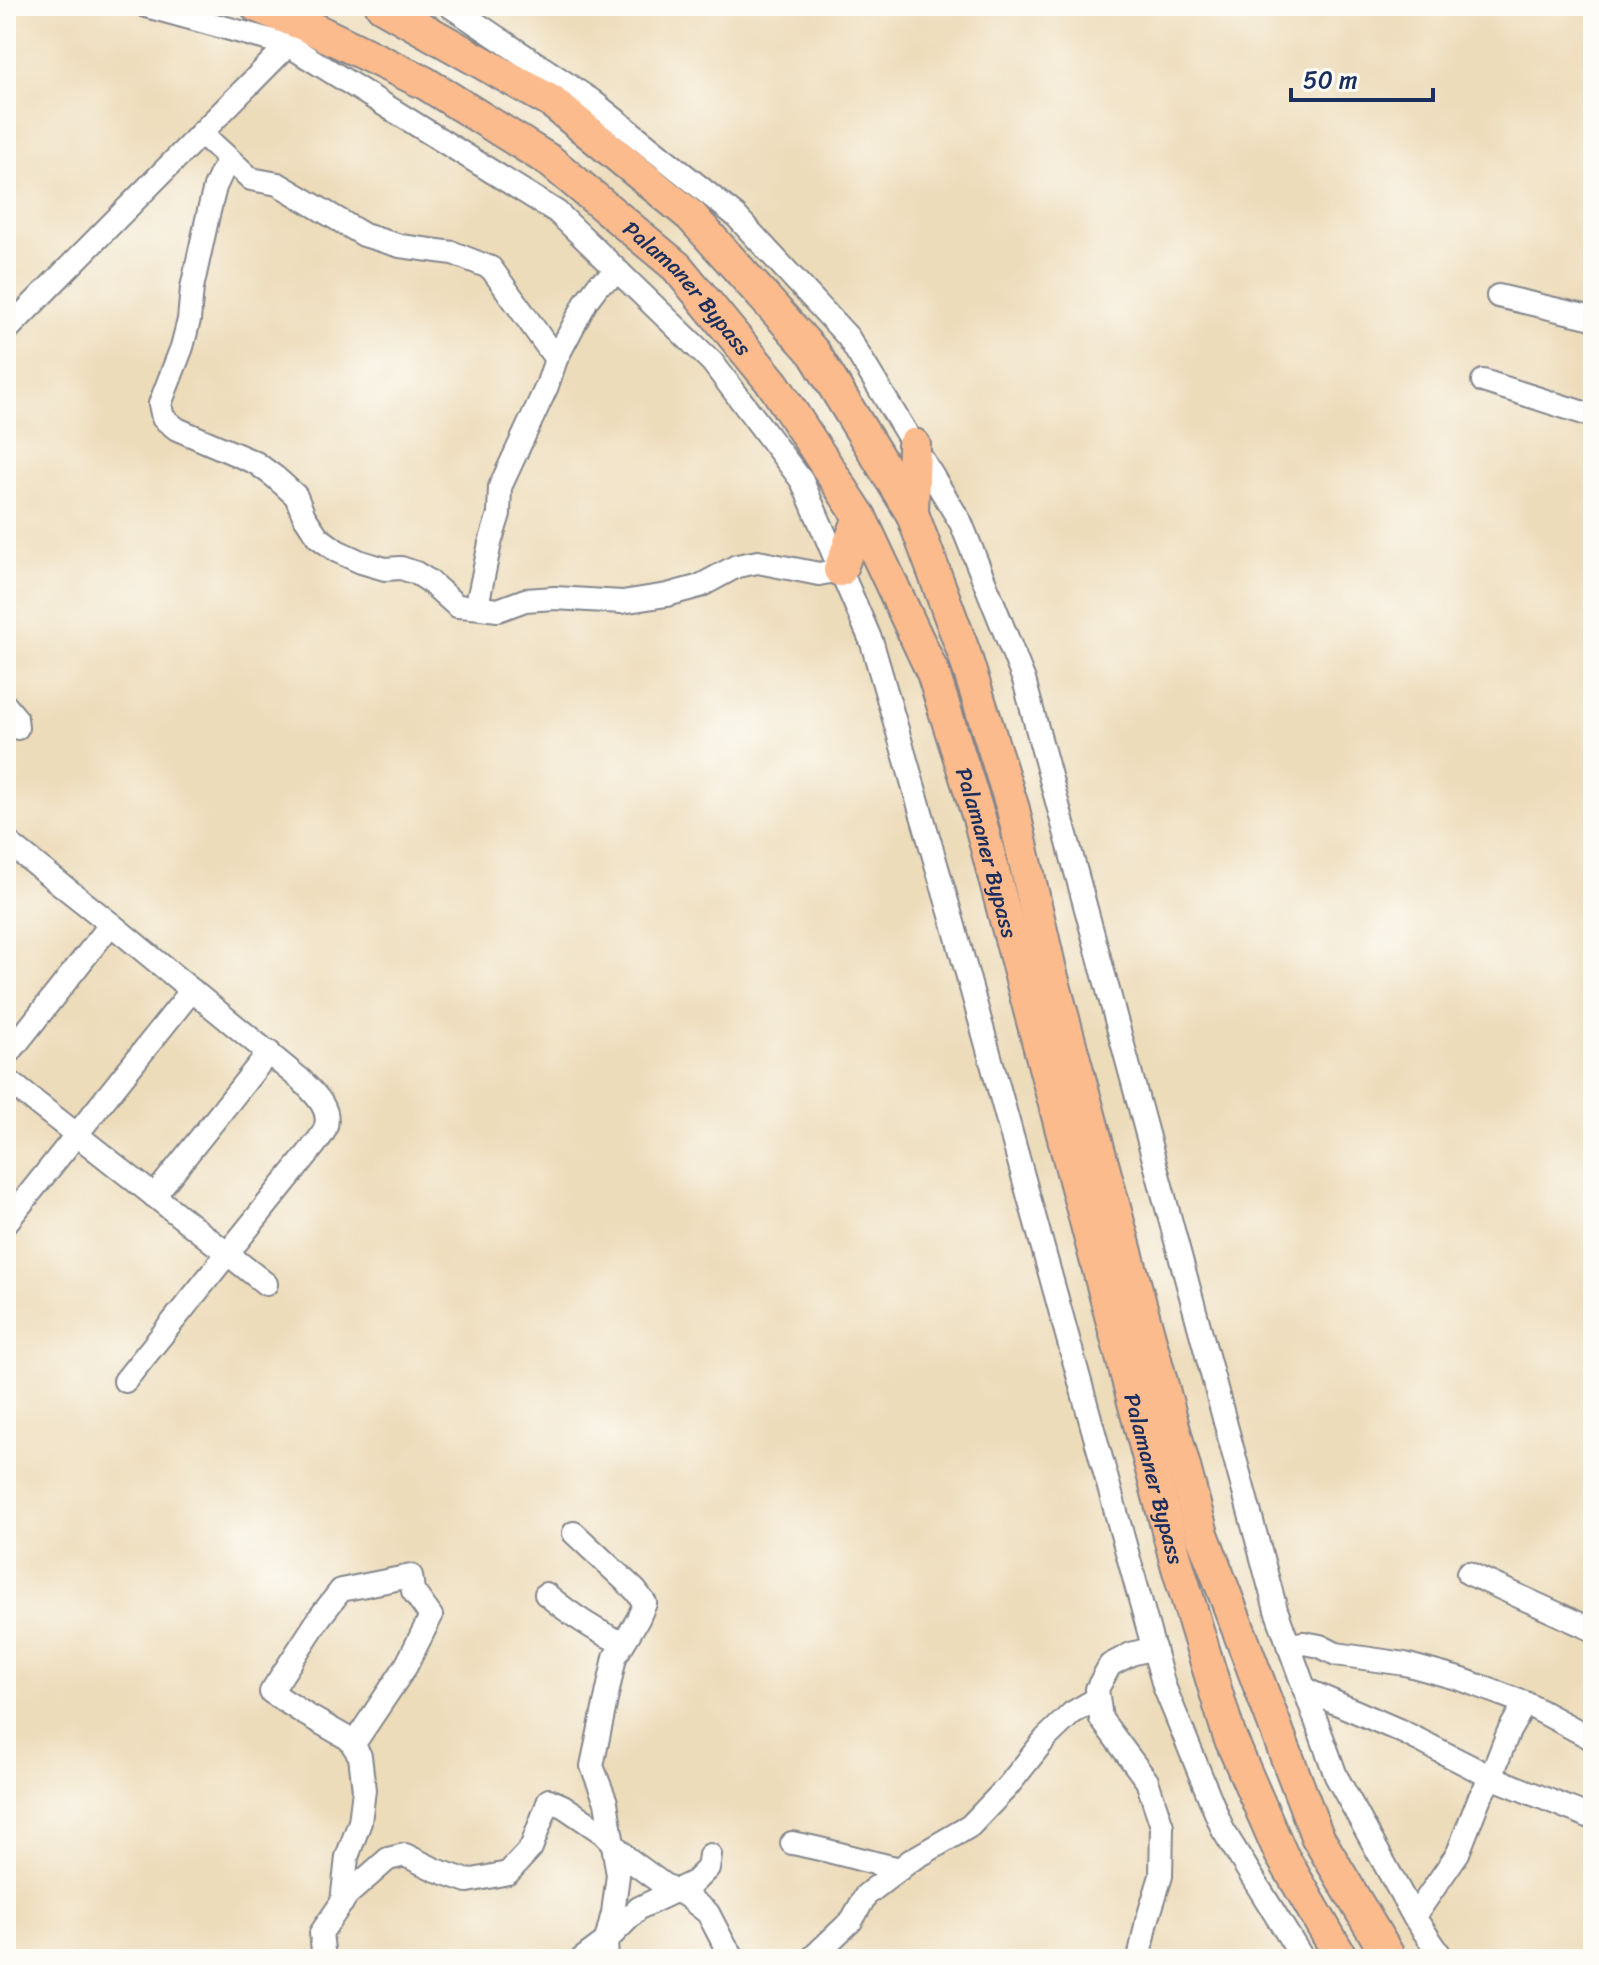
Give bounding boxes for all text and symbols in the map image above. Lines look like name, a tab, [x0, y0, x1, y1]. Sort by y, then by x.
scale bar	[1291, 52, 1433, 102]
text: 50 m	[1303, 59, 1358, 101]
street label: Palamaner Bypass	[614, 210, 763, 365]
street label: Palamaner Bypass	[945, 762, 1030, 943]
street label: Palamaner Bypass	[1113, 1389, 1196, 1570]

